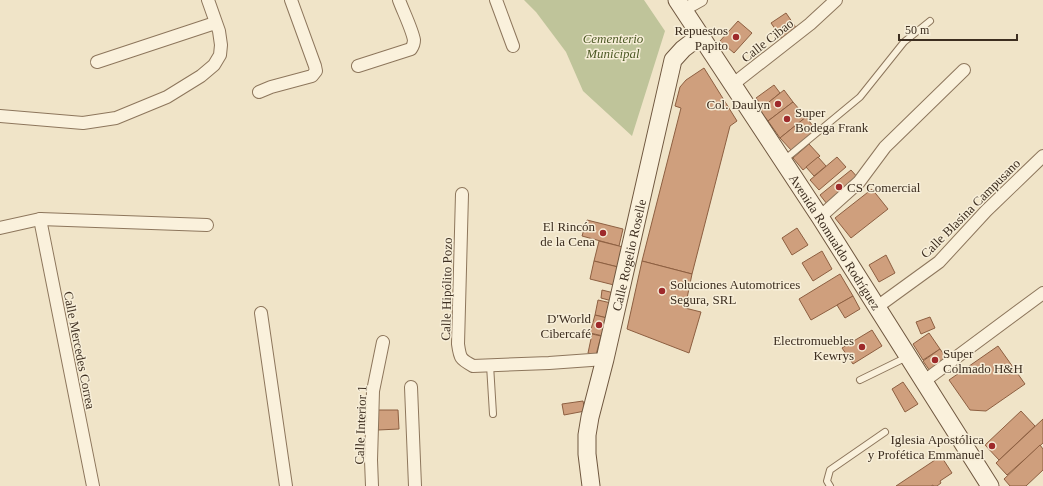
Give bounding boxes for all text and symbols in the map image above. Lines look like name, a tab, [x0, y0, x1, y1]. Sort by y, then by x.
street label: Calle Cibao	[738, 15, 796, 65]
scale bar	[899, 16, 1017, 42]
place label: Repuestos Papito	[675, 23, 728, 53]
text: 50 m	[905, 23, 930, 37]
park label: Cementerio Municipal	[583, 31, 644, 61]
marker: Repuestos Papito	[731, 32, 741, 42]
place label: Col. Daulyn	[706, 97, 770, 112]
marker: Col. Daulyn	[773, 99, 783, 109]
place label: Super Bodega Frank	[795, 105, 869, 135]
marker: Super Bodega Frank	[782, 114, 792, 124]
street label: Calle Blasina Campusano	[918, 156, 1023, 261]
street label: Avenida Romualdo Rodríguez	[786, 171, 884, 313]
place label: CS Comercial	[847, 180, 921, 195]
marker: CS Comercial	[834, 182, 844, 192]
street label: Calle Rogelio Roselle	[609, 198, 649, 313]
place label: El Rincón de la Cena	[540, 219, 595, 249]
marker: El Rincón de la Cena	[598, 228, 608, 238]
street label: Calle Hipólito Pozo	[438, 237, 455, 341]
place label: Soluciones Automotrices Segura, SRL	[670, 277, 800, 307]
marker: Soluciones Automotrices Segura, SRL	[657, 286, 667, 296]
street label: Calle Mercedes Correa	[61, 290, 98, 411]
place label: D'World Cibercafé	[540, 311, 591, 341]
marker: D'World Cibercafé	[594, 320, 604, 330]
place label: Electromuebles Kewrys	[773, 333, 854, 363]
marker: Electromuebles Kewrys	[857, 342, 867, 352]
place label: Super Colmado H&H	[943, 346, 1023, 376]
marker: Super Colmado H&H	[930, 355, 940, 365]
street label: Calle Interior 1	[352, 385, 369, 465]
place label: Iglesia Apostólica y Profética Emmanuel	[868, 432, 984, 462]
marker: Iglesia Apostólica y Profética Emmanuel	[987, 441, 997, 451]

